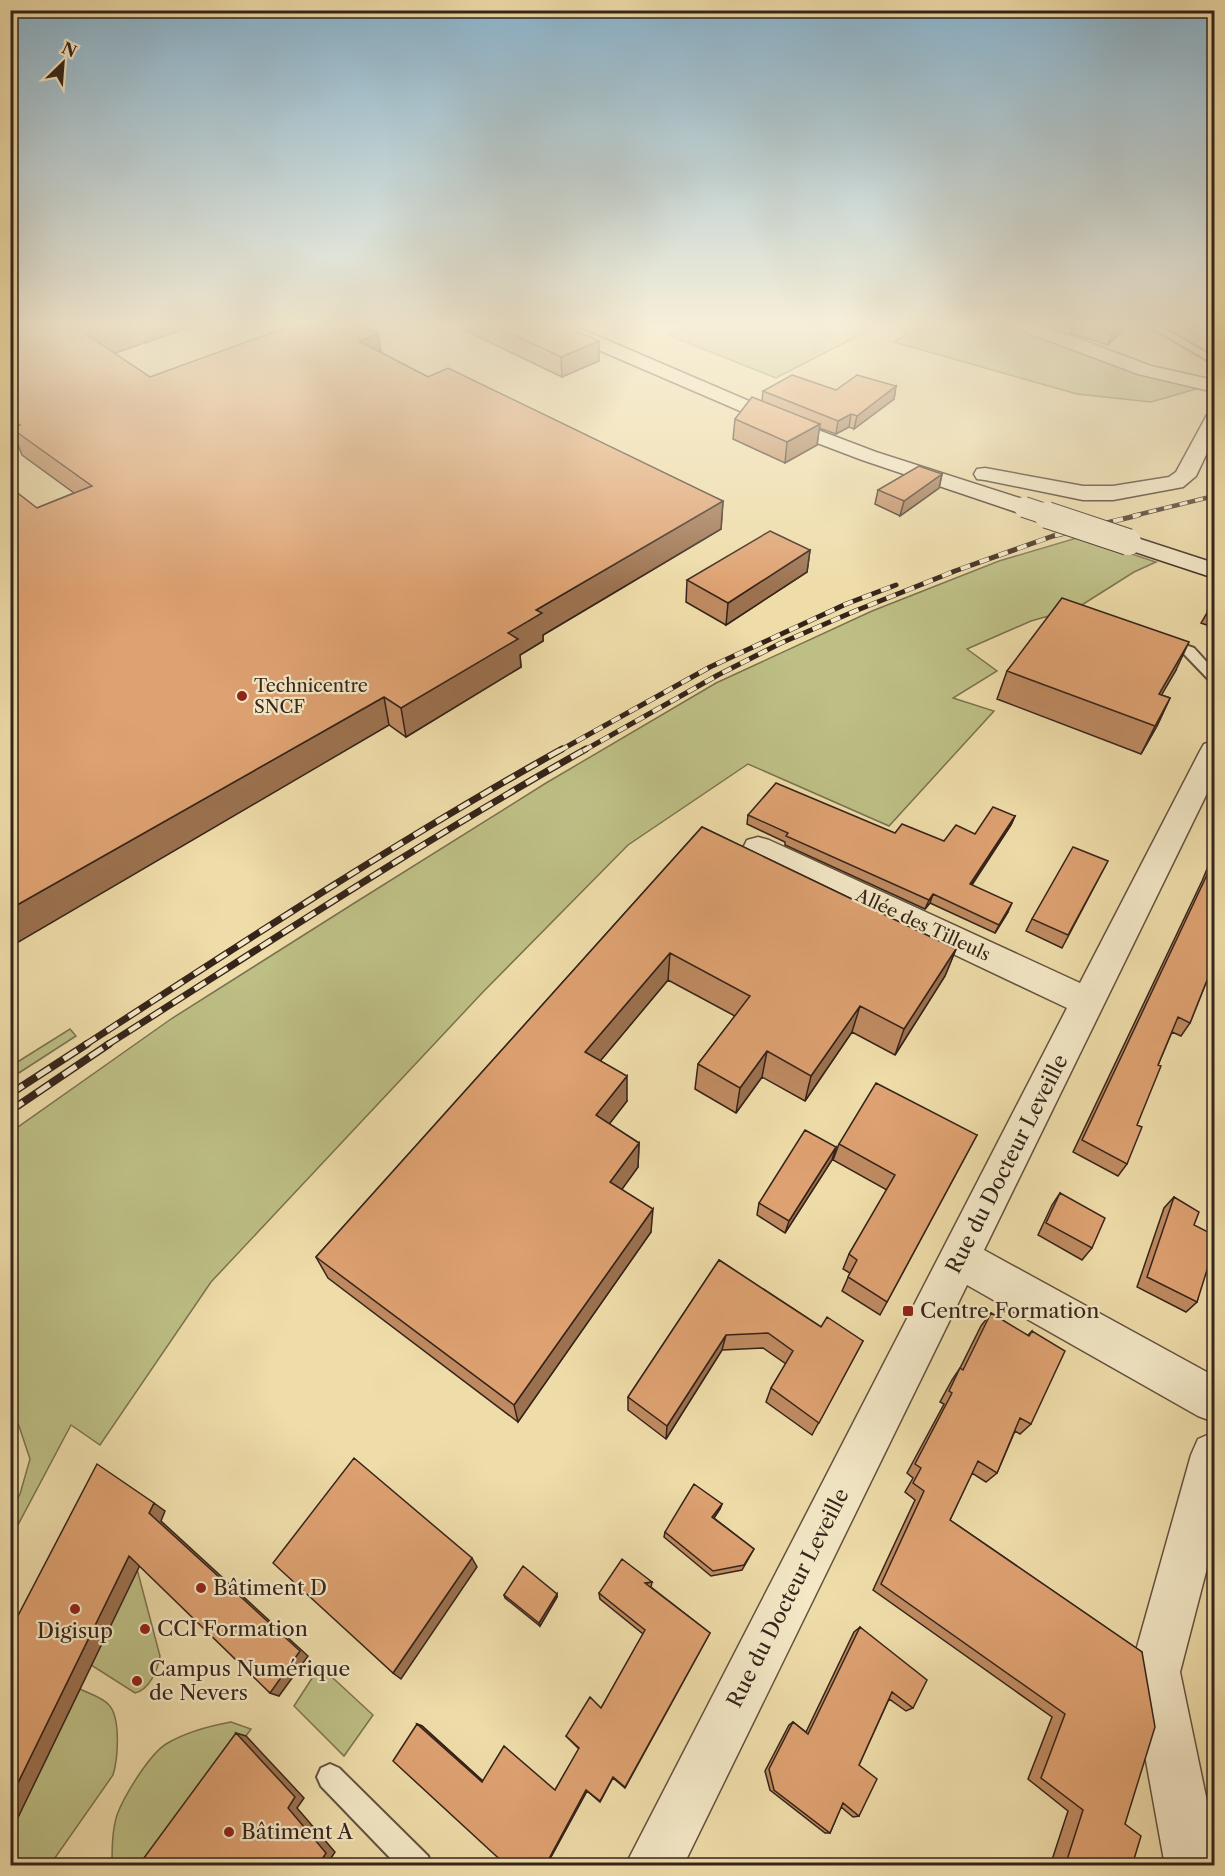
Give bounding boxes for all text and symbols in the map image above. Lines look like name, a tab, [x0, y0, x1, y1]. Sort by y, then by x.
north arrow	[33, 33, 93, 93]
text: N	[59, 37, 80, 61]
place label: Technicentre SNCF	[254, 675, 368, 718]
marker: Technicentre SNCF	[235, 689, 249, 703]
street label: Allée des Tilleuls	[851, 884, 994, 966]
street label: Rue du Docteur Leveille	[940, 1050, 1073, 1277]
place label: Centre Formation	[920, 1298, 1099, 1323]
marker: Centre Formation	[901, 1304, 915, 1318]
street label: Rue du Docteur Leveille	[721, 1484, 854, 1711]
place label: Bâtiment D	[213, 1575, 327, 1600]
marker: Bâtiment D	[194, 1581, 208, 1595]
marker: Digisup	[68, 1602, 82, 1616]
place label: CCI Formation	[157, 1616, 308, 1641]
place label: Digisup	[37, 1618, 113, 1643]
marker: CCI Formation	[138, 1622, 152, 1636]
place label: Campus Numérique de Nevers	[149, 1656, 350, 1705]
marker: Campus Numérique de Nevers	[130, 1674, 144, 1688]
place label: Bâtiment A	[241, 1819, 353, 1844]
marker: Bâtiment A	[222, 1825, 236, 1839]

